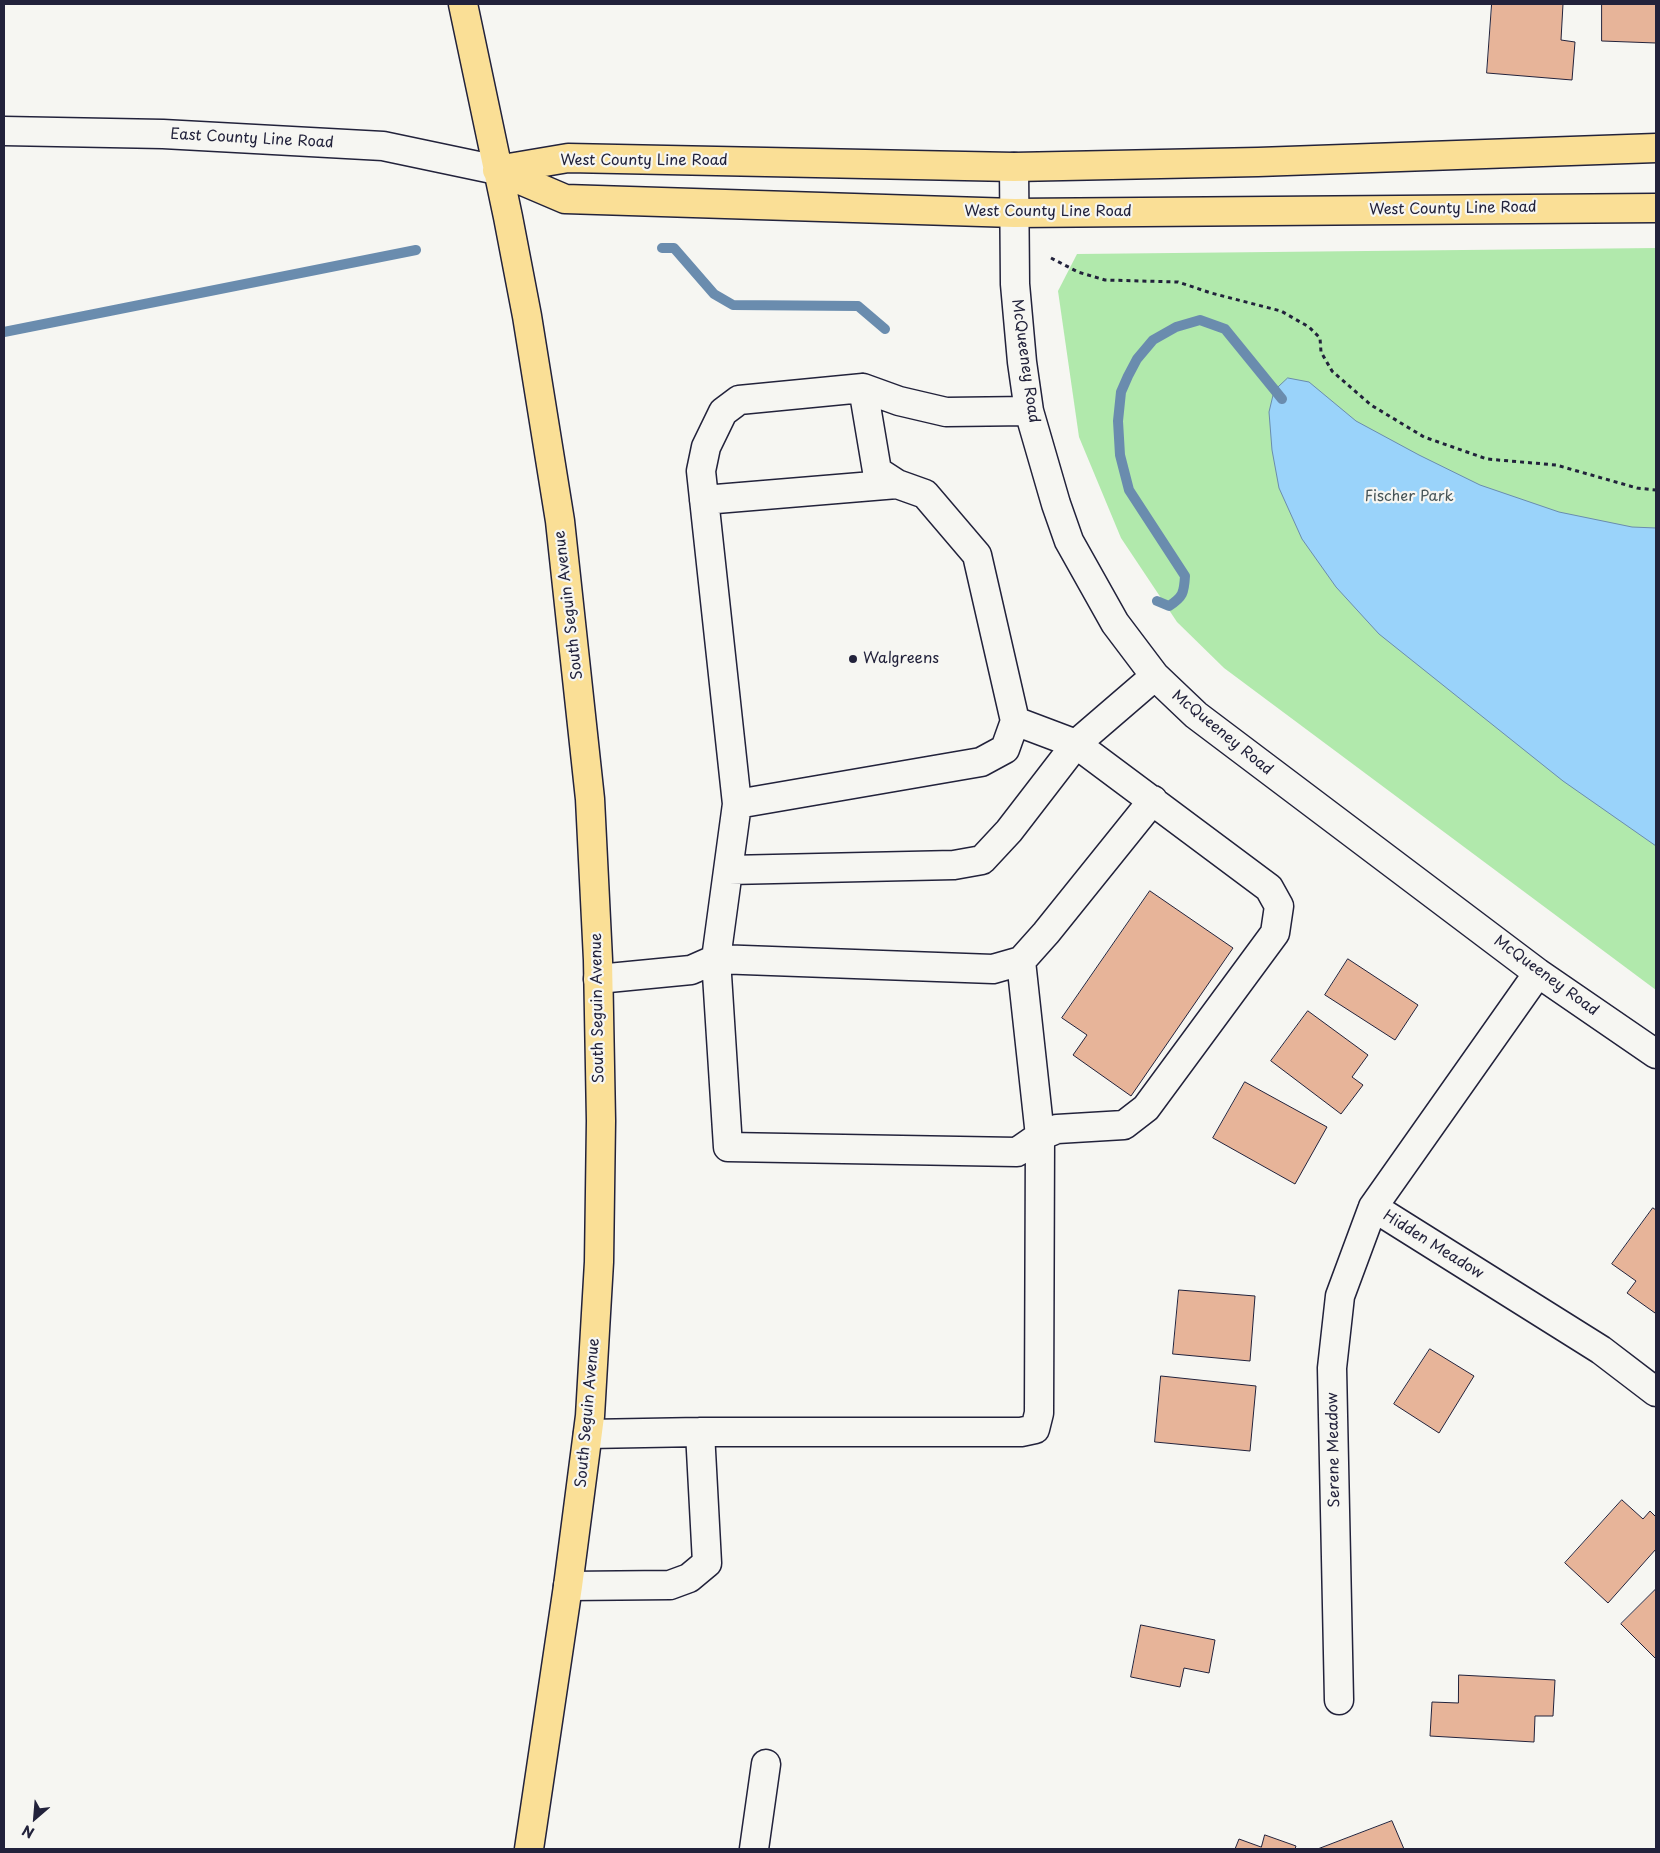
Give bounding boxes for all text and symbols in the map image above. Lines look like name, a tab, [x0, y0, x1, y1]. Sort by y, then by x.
street label: East County Line Road	[170, 126, 334, 152]
street label: West County Line Road	[560, 152, 728, 170]
street label: West County Line Road	[1369, 199, 1537, 219]
street label: West County Line Road	[964, 203, 1132, 221]
street label: McQueeney Road	[1007, 298, 1043, 424]
park label: Fischer Park	[1364, 488, 1454, 506]
street label: South Seguin Avenue	[551, 529, 587, 681]
place label: Walgreens	[863, 650, 939, 668]
marker: Walgreens	[847, 653, 859, 665]
street label: McQueeney Road	[1168, 687, 1276, 779]
street label: McQueeney Road	[1490, 932, 1602, 1020]
street label: South Seguin Avenue	[588, 933, 608, 1083]
street label: Hidden Meadow	[1379, 1207, 1487, 1283]
street label: South Seguin Avenue	[572, 1337, 604, 1489]
street label: Serene Meadow	[1324, 1392, 1344, 1508]
north arrow	[10, 1793, 60, 1843]
text: N	[18, 1820, 38, 1844]

